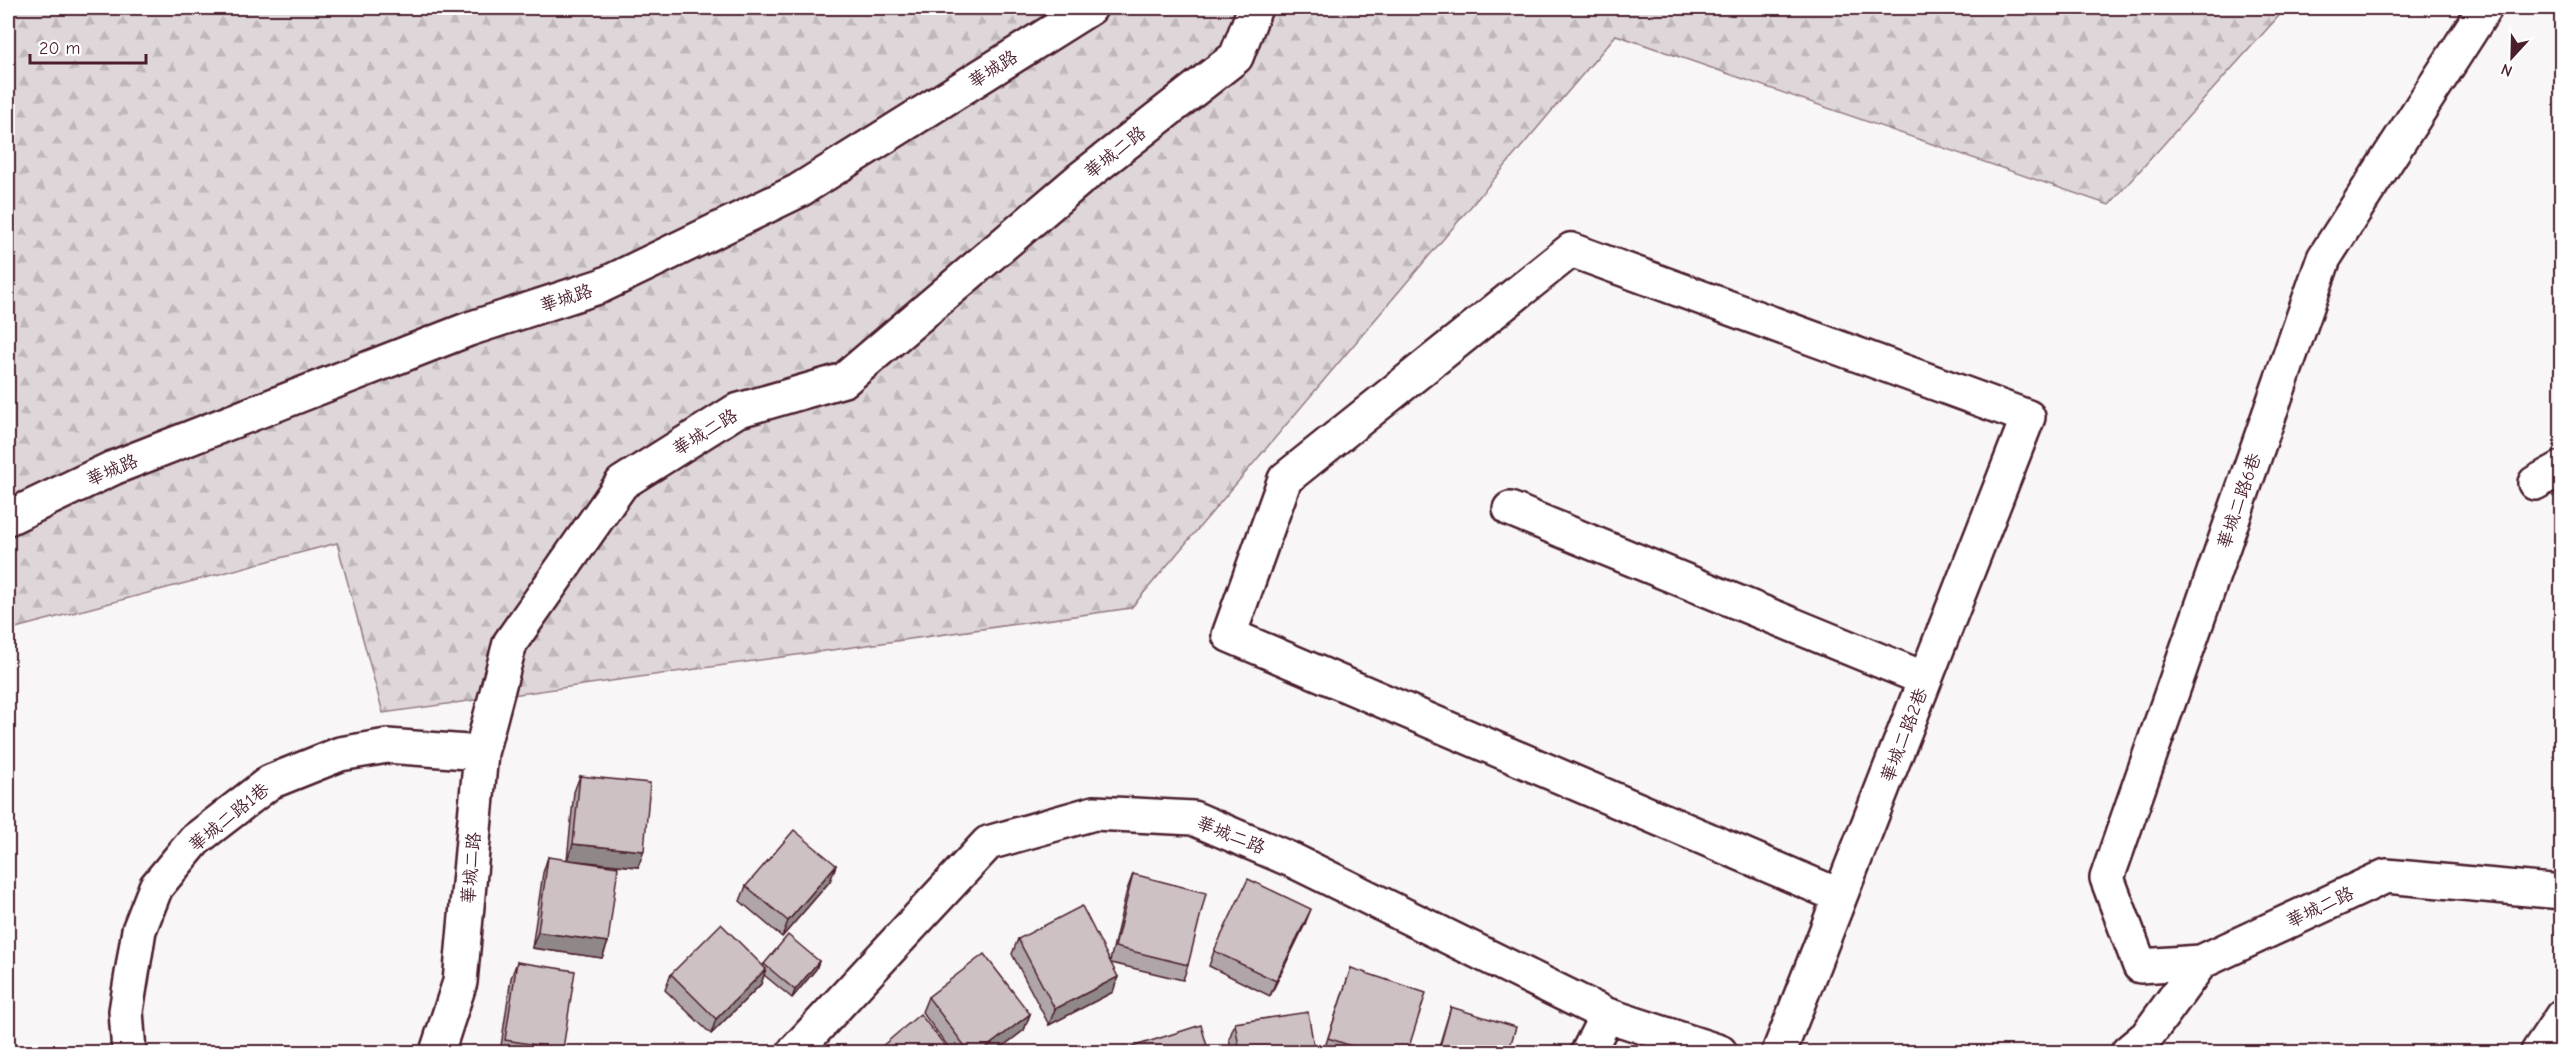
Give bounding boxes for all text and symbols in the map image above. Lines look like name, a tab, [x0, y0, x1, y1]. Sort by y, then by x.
scale bar	[30, 27, 146, 65]
north arrow	[2482, 27, 2542, 87]
text: 20 m	[39, 38, 80, 59]
street label: 華城路	[965, 46, 1022, 93]
text: N	[2499, 60, 2515, 80]
street label: 華城二路	[1080, 122, 1150, 183]
street label: 華城路	[537, 280, 595, 317]
street label: 華城二路	[669, 405, 742, 460]
street label: 華城路	[83, 450, 141, 491]
street label: 華城二路6巷	[2213, 451, 2266, 552]
street label: 華城二路2巷	[1877, 685, 1932, 785]
street label: 華城二路1巷	[185, 779, 274, 856]
street label: 華城二路	[1194, 812, 1268, 859]
street label: 華城二路	[458, 831, 485, 905]
street label: 華城二路	[2283, 883, 2357, 932]

